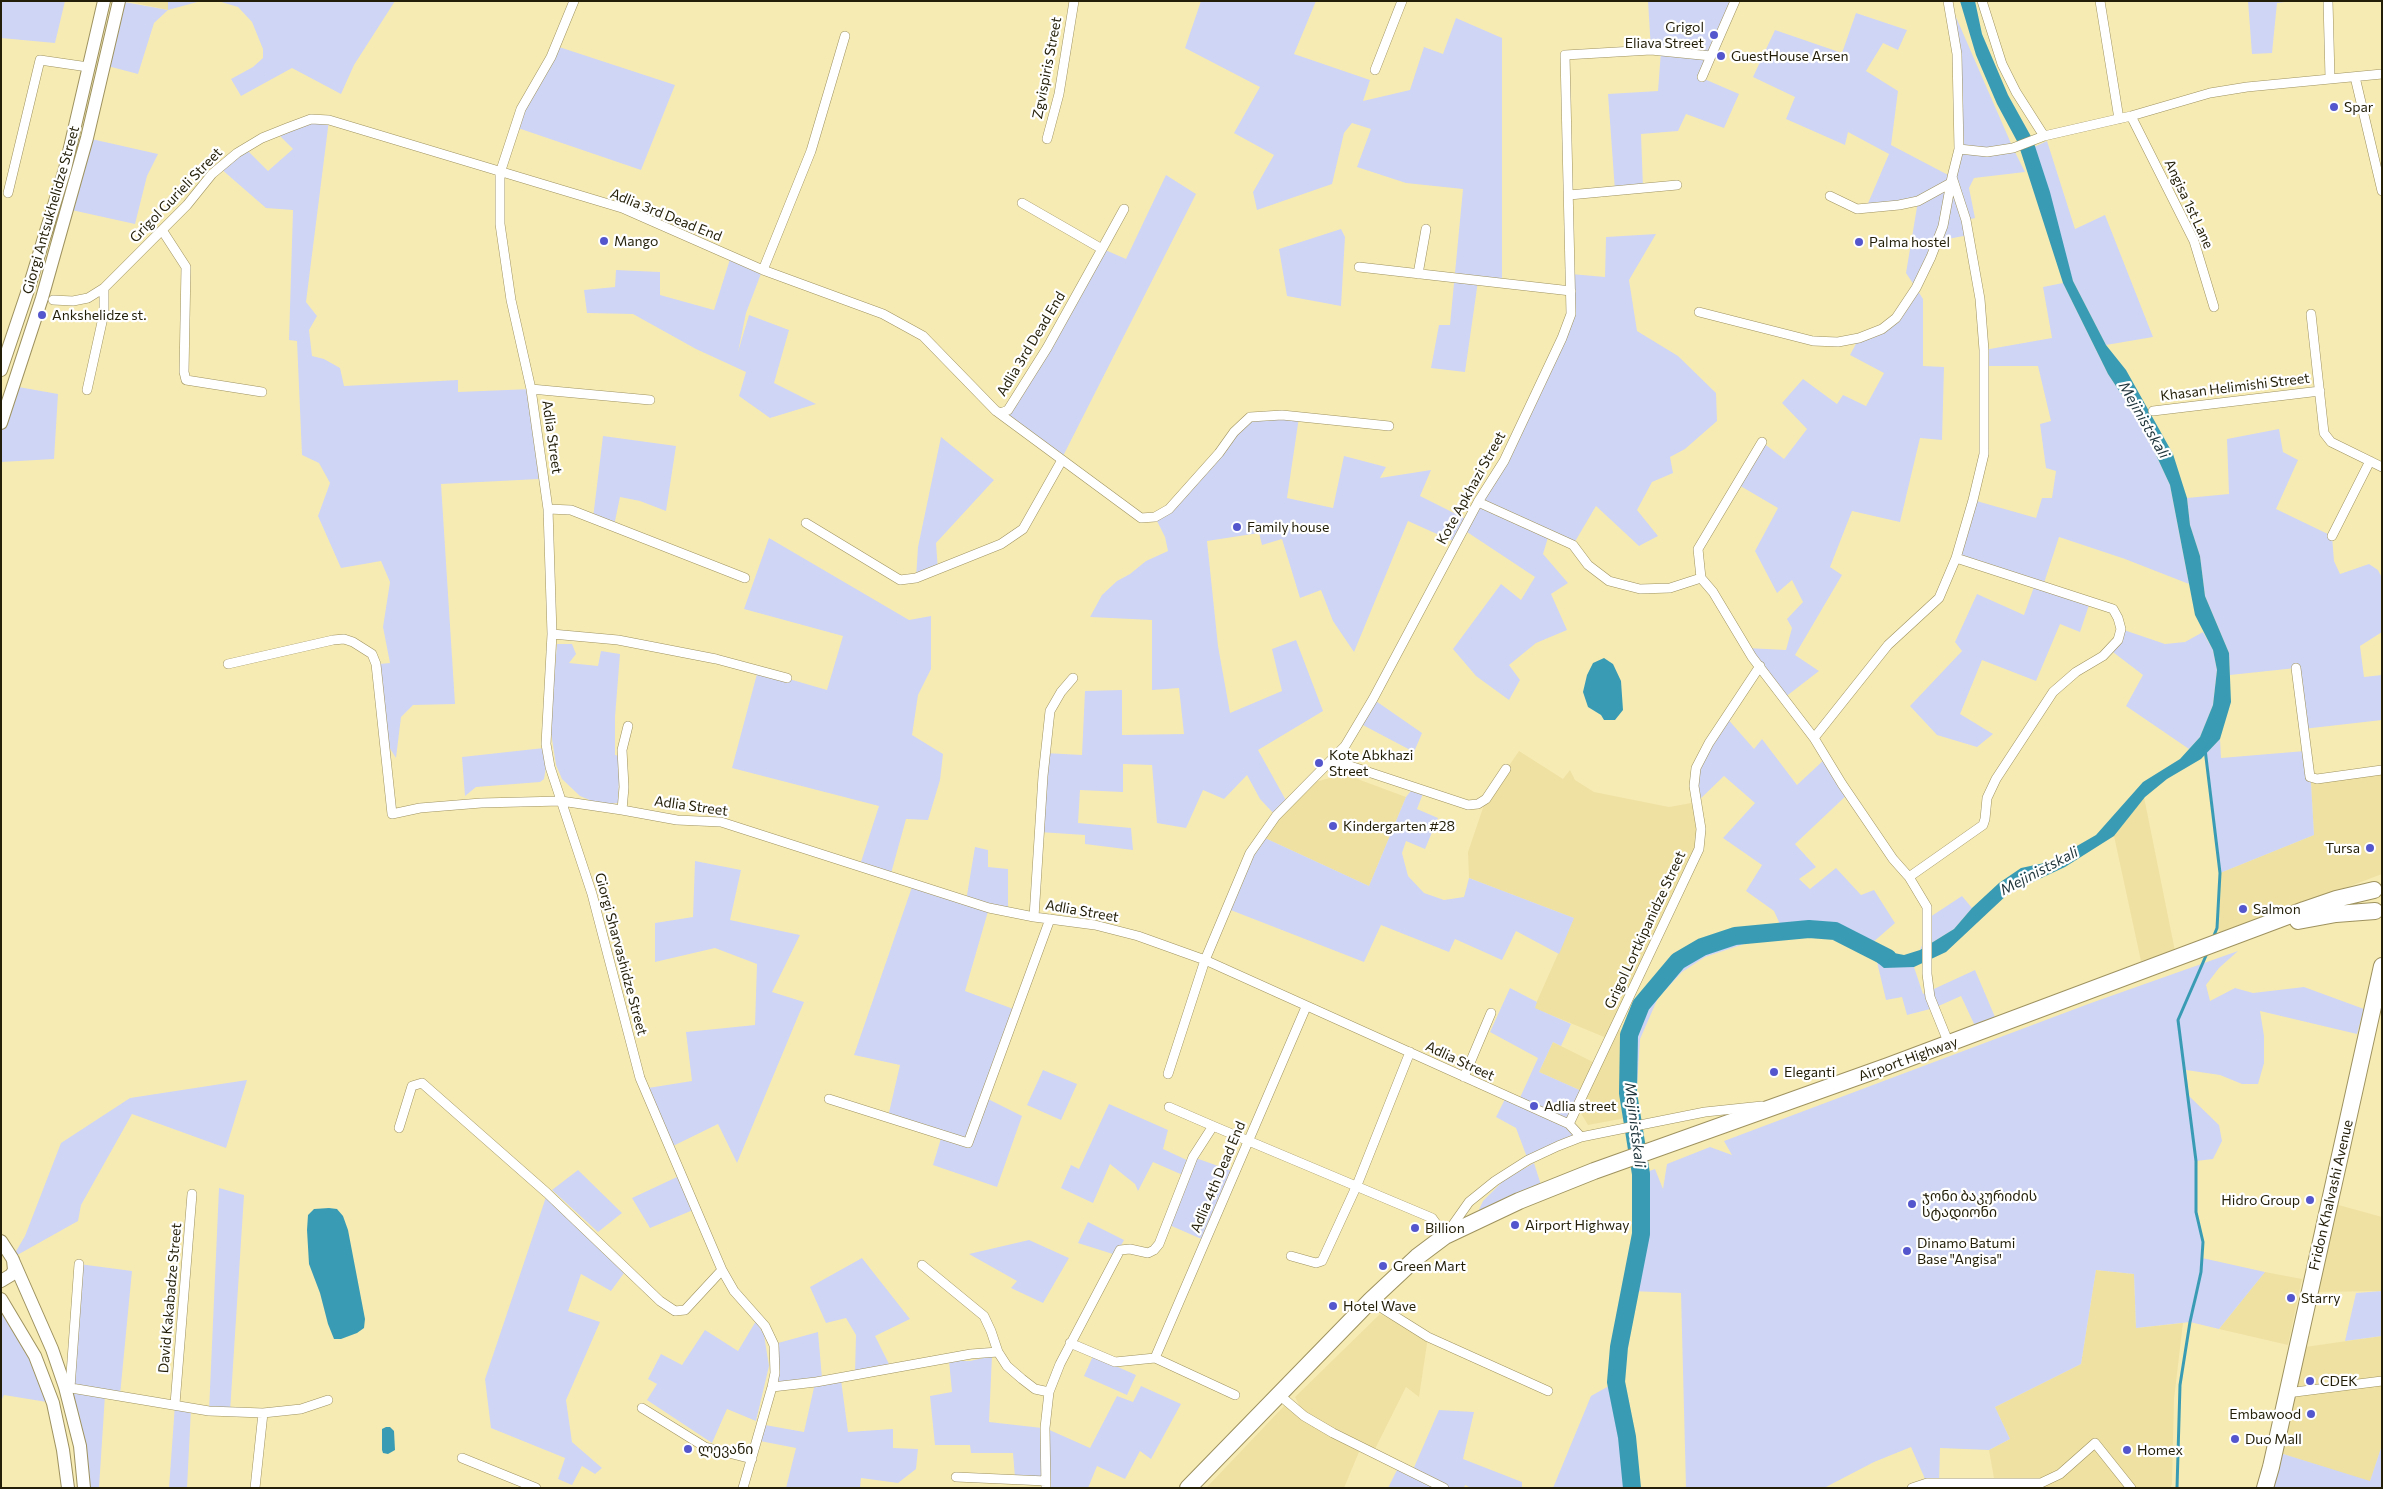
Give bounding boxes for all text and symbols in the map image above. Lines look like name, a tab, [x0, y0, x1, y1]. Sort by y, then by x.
street label: Zgvispiris Street	[1029, 15, 1065, 121]
place label: Grigol Eliava Street	[1625, 19, 1704, 52]
marker: Grigol Eliava Street	[1708, 29, 1720, 41]
place label: GuestHouse Arsen	[1731, 48, 1848, 64]
marker: GuestHouse Arsen	[1715, 50, 1727, 62]
place label: Spar	[2344, 99, 2373, 115]
marker: Spar	[2328, 101, 2340, 113]
street label: Giorgi Antsukhelidze Street	[19, 124, 83, 296]
street label: Grigol Gurieli Street	[126, 144, 226, 246]
street label: Angisa 1st Lane	[2161, 157, 2217, 251]
street label: Adlia 3rd Dead End	[608, 185, 724, 245]
place label: Mango	[614, 233, 658, 249]
place label: Palma hostel	[1869, 234, 1950, 250]
marker: Mango	[598, 235, 610, 247]
marker: Palma hostel	[1853, 236, 1865, 248]
street label: Adlia 3rd Dead End	[993, 289, 1069, 399]
place label: Ankshelidze st.	[52, 307, 147, 323]
marker: Ankshelidze st.	[36, 309, 48, 321]
street label: Khasan Helimishi Street	[2159, 370, 2311, 404]
water label: Mejinistskali	[2115, 378, 2173, 462]
street label: Adlia Street	[539, 399, 565, 475]
street label: Kote Apkhazi Street	[1433, 429, 1509, 547]
place label: Family house	[1247, 519, 1329, 535]
marker: Family house	[1231, 521, 1243, 533]
place label: Kote Abkhazi Street	[1329, 747, 1413, 780]
marker: Kote Abkhazi Street	[1313, 757, 1325, 769]
street label: Adlia Street	[653, 793, 729, 819]
place label: Kindergarten #28	[1343, 818, 1455, 834]
marker: Kindergarten #28	[1327, 820, 1339, 832]
place label: Tursa	[2325, 840, 2360, 856]
marker: Tursa	[2364, 842, 2376, 854]
water label: Mejinistskali	[1997, 843, 2081, 899]
street label: Grigol Lortkipanidze Street	[1601, 848, 1689, 1012]
street label: Giorgi Sharvashidze Street	[591, 871, 651, 1037]
street label: Adlia Street	[1044, 896, 1120, 926]
place label: Salmon	[2253, 901, 2301, 917]
marker: Salmon	[2237, 903, 2249, 915]
street label: Airport Highway	[1856, 1033, 1960, 1085]
street label: Adlia Street	[1423, 1038, 1497, 1084]
place label: Eleganti	[1784, 1064, 1835, 1080]
marker: Eleganti	[1768, 1066, 1780, 1078]
water label: Mejinistskali	[1621, 1081, 1649, 1169]
place label: Adlia street	[1544, 1098, 1616, 1114]
marker: Adlia street	[1528, 1100, 1540, 1112]
street label: Fridon Khalvashi Avenue	[2305, 1118, 2357, 1272]
street label: Adlia 4th Dead End	[1187, 1119, 1249, 1235]
place label: ჯონი ბაკურიძის სტადიონი	[1922, 1188, 2037, 1220]
place label: Hidro Group	[2221, 1192, 2300, 1208]
marker: Hidro Group	[2304, 1194, 2316, 1206]
marker: ჯონი ბაკურიძის სტადიონი	[1906, 1198, 1918, 1210]
place label: Airport Highway	[1525, 1217, 1630, 1233]
marker: Airport Highway	[1509, 1219, 1521, 1231]
place label: Billion	[1425, 1220, 1465, 1236]
street label: David Kakabadze Street	[155, 1222, 185, 1374]
marker: Billion	[1409, 1222, 1421, 1234]
place label: Dinamo Batumi Base "Angisa"	[1917, 1235, 2015, 1268]
marker: Dinamo Batumi Base "Angisa"	[1901, 1245, 1913, 1257]
place label: Green Mart	[1393, 1258, 1466, 1274]
marker: Green Mart	[1377, 1260, 1389, 1272]
place label: Starry	[2301, 1290, 2341, 1306]
marker: Starry	[2285, 1292, 2297, 1304]
place label: Hotel Wave	[1343, 1298, 1416, 1314]
marker: Hotel Wave	[1327, 1300, 1339, 1312]
place label: CDEK	[2320, 1373, 2358, 1389]
marker: CDEK	[2304, 1375, 2316, 1387]
place label: Embawood	[2229, 1406, 2301, 1422]
marker: Embawood	[2305, 1408, 2317, 1420]
place label: Duo Mall	[2245, 1431, 2302, 1447]
marker: Duo Mall	[2229, 1433, 2241, 1445]
place label: ლევანი	[698, 1441, 753, 1457]
place label: Homex	[2137, 1442, 2183, 1458]
marker: ლევანი	[682, 1443, 694, 1455]
marker: Homex	[2121, 1444, 2133, 1456]

